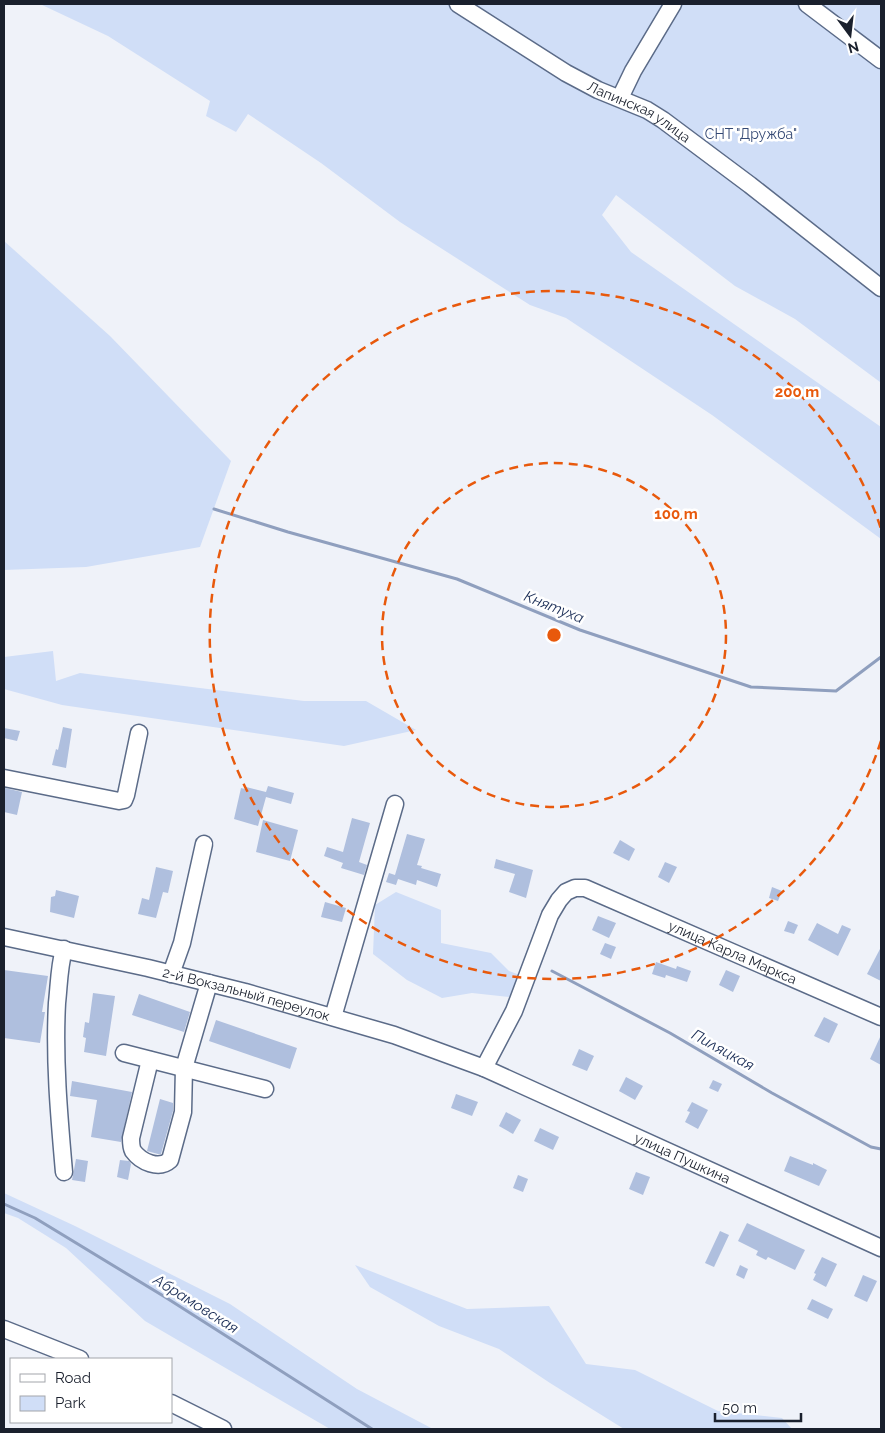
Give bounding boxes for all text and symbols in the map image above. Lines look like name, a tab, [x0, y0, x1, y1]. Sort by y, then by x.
north arrow	[825, 10, 875, 60]
text: N	[846, 38, 861, 57]
street label: Лапинская улица	[585, 78, 694, 146]
park label: СНТ "Дружба"	[705, 126, 797, 142]
text: 200 m	[775, 383, 819, 401]
text: 100 m	[654, 505, 698, 523]
water label: Княтуха	[522, 587, 586, 627]
centre of rings	[545, 626, 563, 644]
street label: улица Карла Маркса	[666, 917, 799, 987]
street label: 2-й Вокзальный переулок	[161, 964, 332, 1024]
water label: Пиляцкая	[689, 1025, 757, 1075]
street label: улица Пушкина	[632, 1129, 733, 1187]
water label: Абрамовская	[149, 1270, 242, 1337]
legend	[10, 1358, 172, 1423]
text: Road	[55, 1369, 91, 1387]
scale bar	[715, 1390, 801, 1422]
text: Park	[55, 1394, 86, 1412]
text: 50 m	[722, 1399, 757, 1417]

